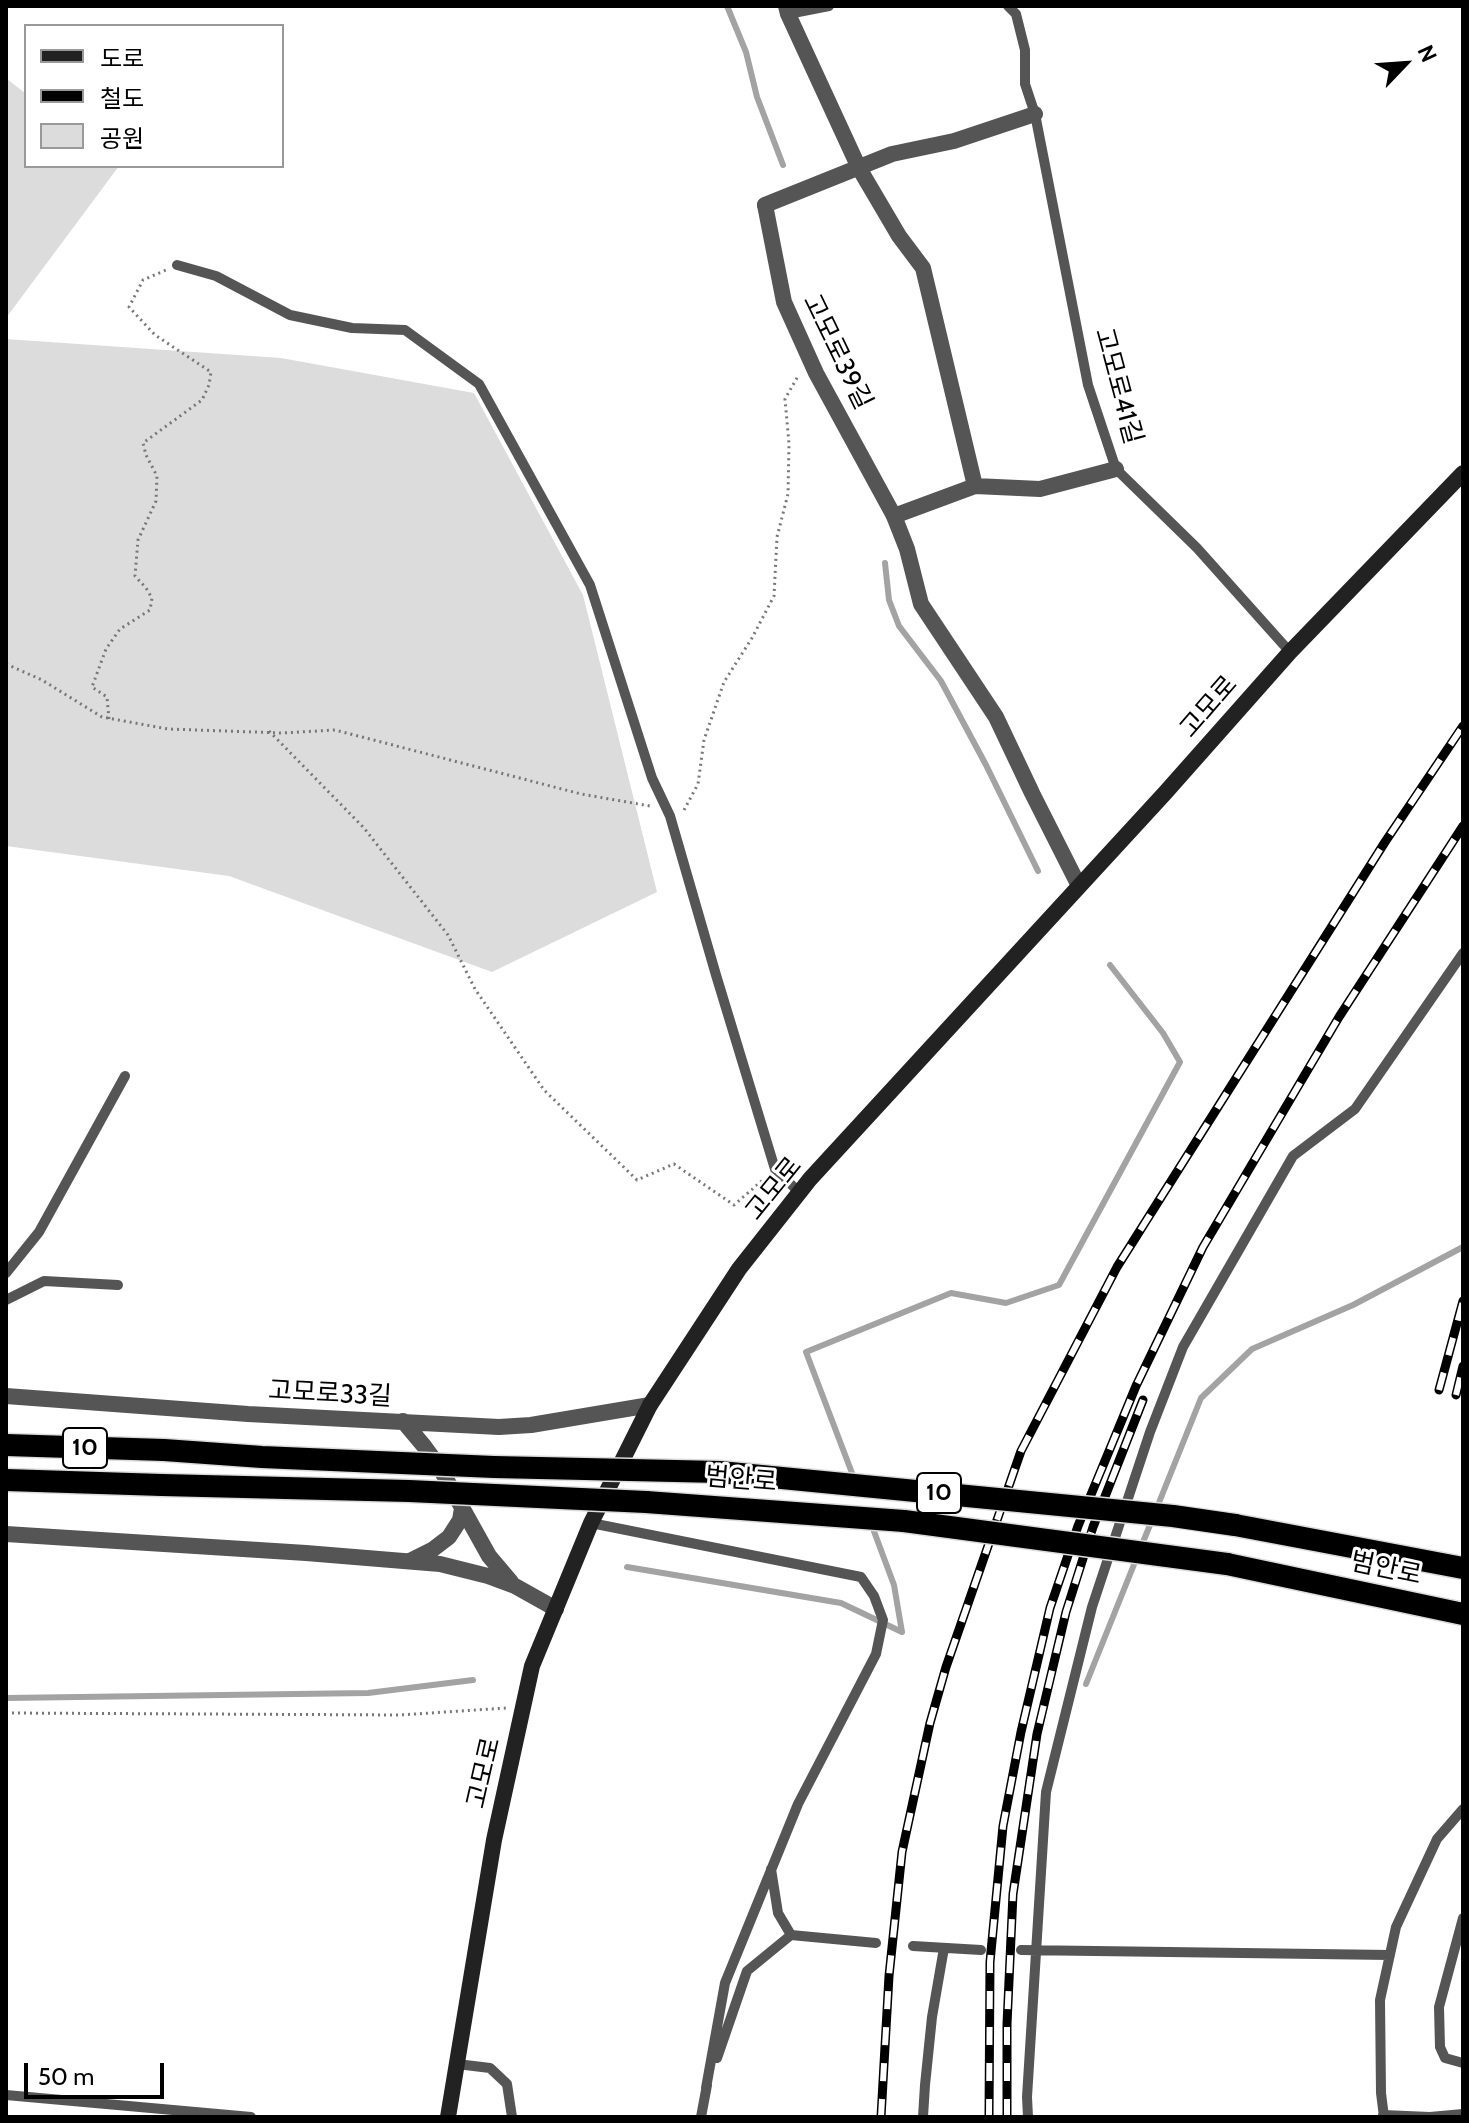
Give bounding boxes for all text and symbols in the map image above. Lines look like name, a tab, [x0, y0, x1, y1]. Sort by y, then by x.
legend	[24, 24, 284, 168]
north arrow	[1365, 24, 1445, 104]
text: N	[1412, 41, 1443, 66]
text: 도로	[100, 44, 144, 73]
text: 철도	[100, 84, 144, 113]
text: 공원	[100, 124, 144, 153]
street label: 고모로39길	[796, 289, 878, 415]
street label: 고모로41길	[1088, 324, 1148, 448]
street label: 고모로	[1174, 670, 1244, 744]
street label: 고모로	[739, 1151, 809, 1227]
street label: 고모로33길	[267, 1375, 393, 1413]
road number: 10	[63, 1428, 107, 1468]
street label: 범안로	[704, 1461, 778, 1499]
road number: 10	[917, 1473, 961, 1513]
street label: 범안로	[1348, 1546, 1424, 1592]
street label: 고모로	[461, 1735, 507, 1811]
scale bar	[28, 2047, 168, 2097]
text: 50 m	[38, 2062, 94, 2091]

